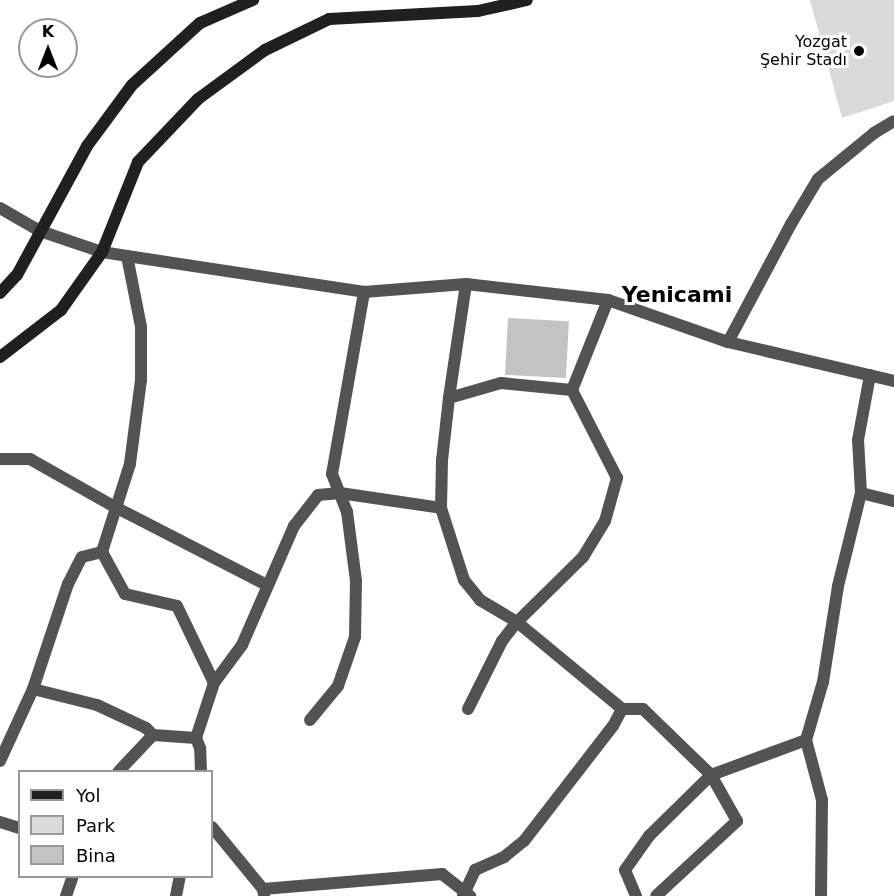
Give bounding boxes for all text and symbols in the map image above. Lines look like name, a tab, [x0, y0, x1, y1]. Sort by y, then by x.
north arrow	[18, 18, 78, 78]
text: K	[42, 22, 54, 41]
place label: Yozgat Şehir Stadı	[760, 32, 847, 70]
marker: Yozgat Şehir Stadı	[852, 44, 866, 58]
district label: Yenicami	[622, 282, 732, 308]
legend	[18, 770, 213, 878]
text: Yol	[76, 785, 101, 806]
text: Park	[76, 815, 115, 836]
text: Bina	[76, 845, 116, 866]

